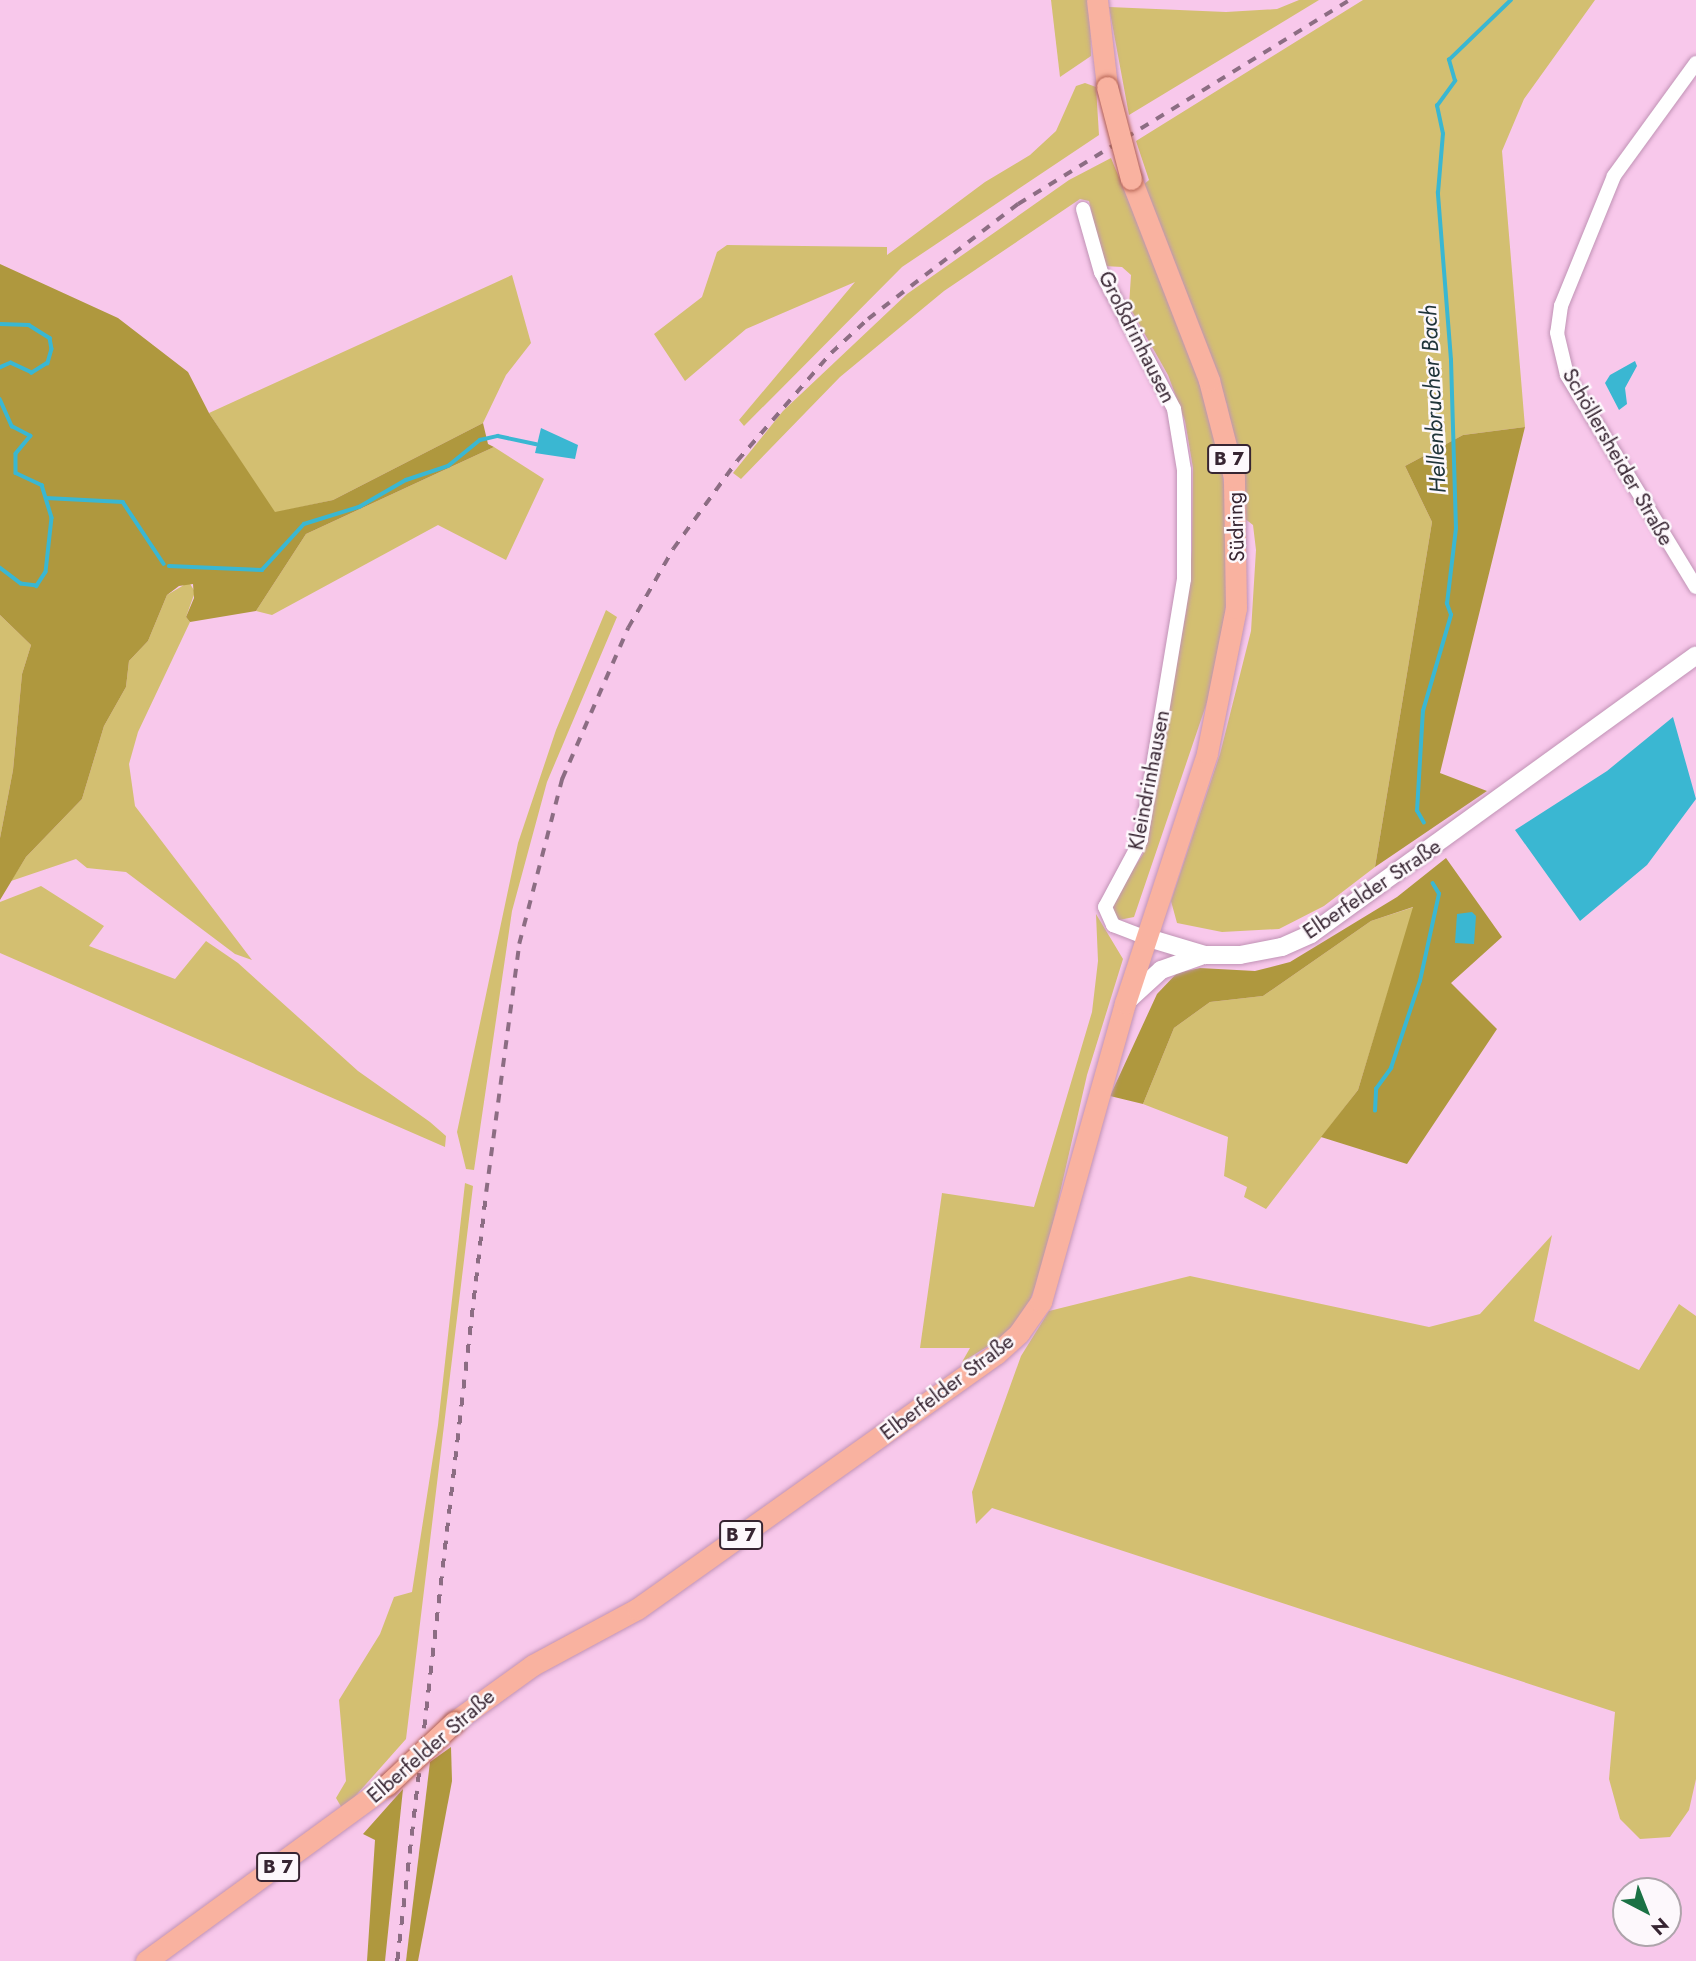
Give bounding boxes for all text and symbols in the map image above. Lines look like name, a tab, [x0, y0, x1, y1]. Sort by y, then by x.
street label: Großdrinhausen	[1093, 267, 1181, 407]
water label: Hellenbrucher Bach	[1414, 304, 1452, 494]
street label: Schöllersheider Straße	[1557, 364, 1679, 550]
road number: B 7	[1206, 444, 1252, 474]
street label: Südring	[1222, 492, 1250, 562]
street label: Kleindrinhausen	[1123, 708, 1175, 852]
street label: Elberfelder Straße	[1298, 834, 1446, 944]
street label: Elberfelder Straße	[875, 1329, 1019, 1445]
road number: B 7	[718, 1520, 764, 1550]
street label: Elberfelder Straße	[362, 1684, 500, 1808]
road number: B 7	[255, 1852, 301, 1882]
north arrow	[1612, 1877, 1682, 1947]
text: N	[1645, 1911, 1675, 1942]

